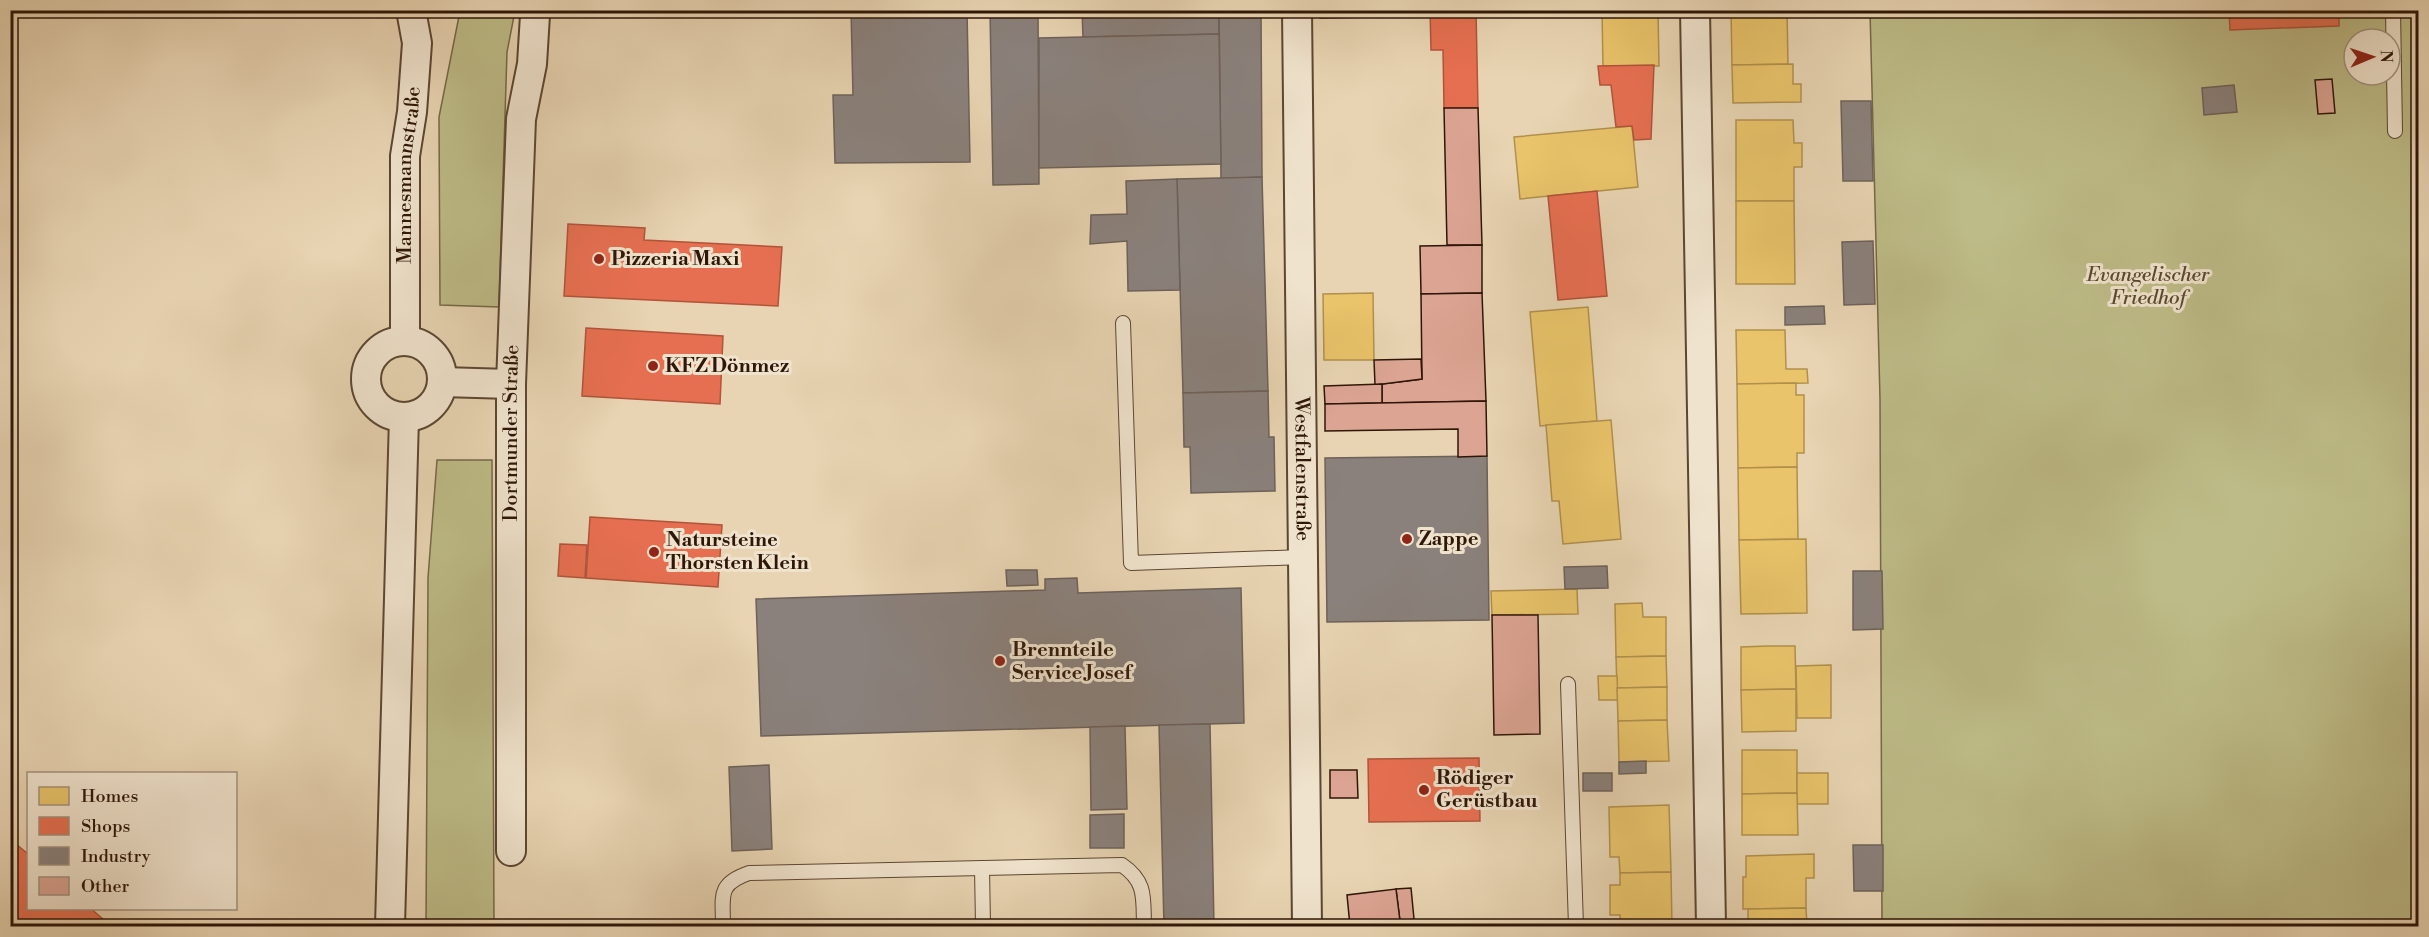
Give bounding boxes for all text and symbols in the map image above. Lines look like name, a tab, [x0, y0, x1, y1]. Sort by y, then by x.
north arrow	[2342, 27, 2402, 87]
text: N	[2376, 50, 2396, 64]
street label: Mannesmannstraße	[393, 86, 426, 264]
place label: Pizzeria Maxi	[611, 247, 740, 272]
marker: Pizzeria Maxi	[592, 252, 606, 266]
park label: Evangelischer Friedhof	[2086, 263, 2210, 311]
street label: Dortmunder Straße	[498, 344, 525, 521]
place label: KFZ Dönmez	[665, 354, 789, 379]
marker: KFZ Dönmez	[646, 359, 660, 373]
street label: Westfalenstraße	[1289, 396, 1315, 541]
place label: Zappe	[1419, 527, 1479, 552]
place label: Natursteine Thorsten Klein	[666, 528, 809, 576]
marker: Zappe	[1400, 532, 1414, 546]
marker: Natursteine Thorsten Klein	[647, 545, 661, 559]
place label: Brennteile Service Josef	[1012, 638, 1134, 686]
marker: Brennteile Service Josef	[993, 654, 1007, 668]
place label: Rödiger Gerüstbau	[1436, 766, 1538, 814]
legend	[27, 772, 237, 910]
marker: Rödiger Gerüstbau	[1417, 783, 1431, 797]
text: Homes	[81, 785, 138, 808]
text: Shops	[81, 815, 131, 838]
text: Industry	[81, 845, 151, 868]
text: Other	[81, 875, 129, 898]

